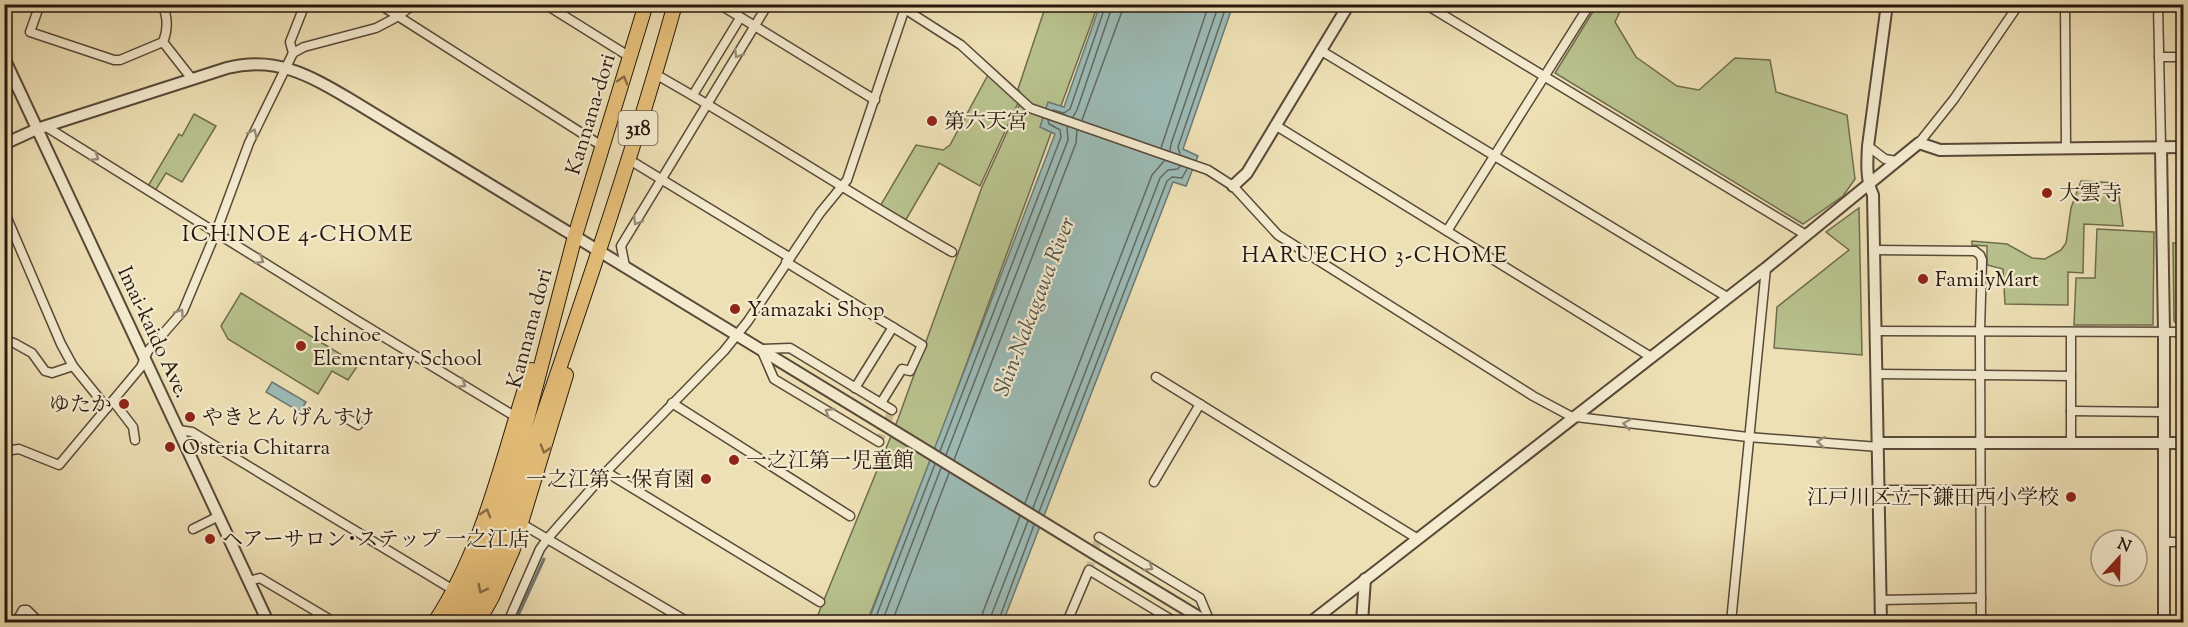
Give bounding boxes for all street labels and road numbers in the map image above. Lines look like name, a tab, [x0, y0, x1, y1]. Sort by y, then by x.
street label: Kannana-dori	[559, 50, 625, 179]
road number: 318	[618, 111, 658, 145]
street label: Imai-kaido Ave.	[109, 262, 196, 404]
street label: Kannana dori	[501, 265, 561, 392]

